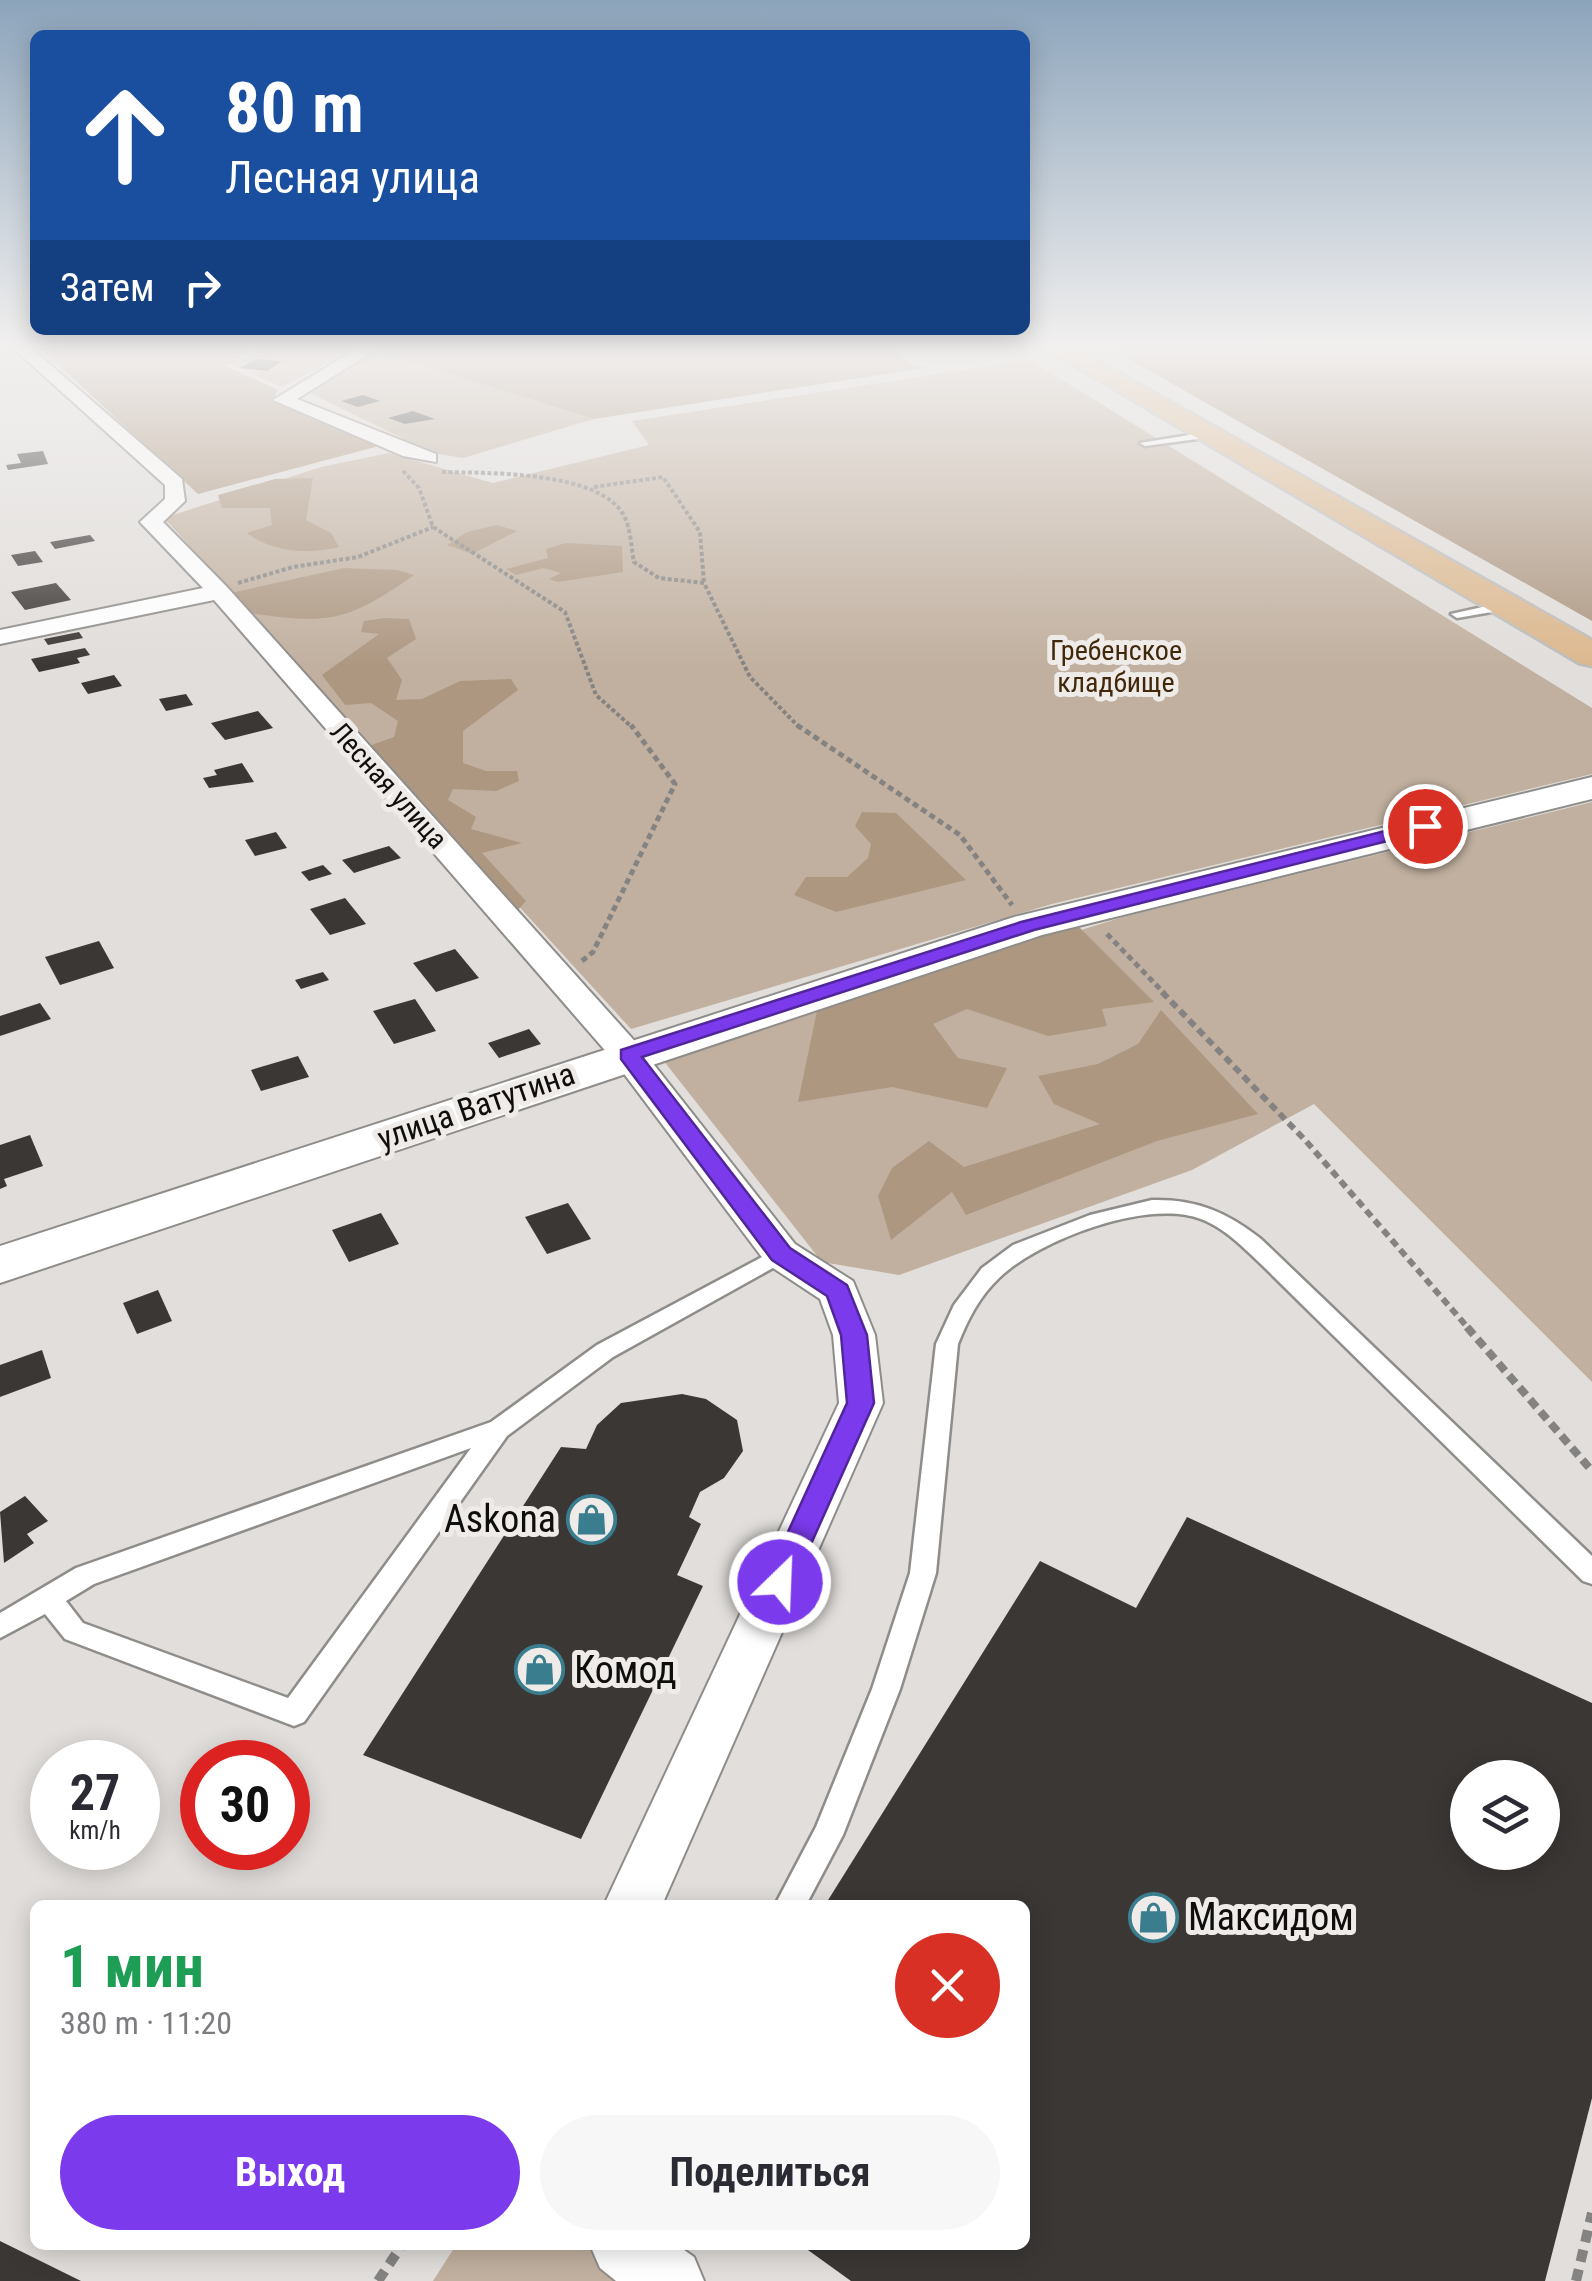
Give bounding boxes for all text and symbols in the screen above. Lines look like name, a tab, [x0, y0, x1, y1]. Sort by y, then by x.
text: 80 m	[225, 67, 364, 149]
icon: ahead	[60, 70, 190, 200]
text: Лесная улица	[225, 151, 480, 204]
icon: right	[175, 260, 230, 315]
text: Затем	[60, 266, 155, 310]
park label: Гребенское кладбище	[1050, 634, 1182, 699]
street label: Лесная улица	[323, 715, 454, 855]
pin	[1383, 784, 1468, 869]
icon: arrive	[1398, 799, 1453, 854]
street label: улица Ватутина	[372, 1055, 580, 1157]
shop icon: Askona	[565, 1493, 617, 1545]
place label: Askona	[444, 1497, 556, 1541]
position arrow	[728, 1530, 832, 1634]
shop icon: Комод	[513, 1644, 565, 1696]
place label: Комод	[574, 1648, 677, 1692]
speed limit sign: 30	[180, 1740, 310, 1870]
map controls	[1450, 1760, 1560, 1870]
button: layers	[1450, 1760, 1560, 1870]
text: 27	[70, 1764, 120, 1822]
text: km/h	[69, 1816, 121, 1845]
shop icon: Максидом	[1127, 1891, 1179, 1943]
place label: Максидом	[1188, 1895, 1354, 1939]
text: 1 мин	[60, 1931, 204, 2002]
button: close	[895, 1933, 1000, 2038]
text: 380 m · 11:20	[60, 2004, 232, 2042]
button: Выход	[60, 2115, 520, 2230]
button: Поделиться	[540, 2115, 1000, 2230]

